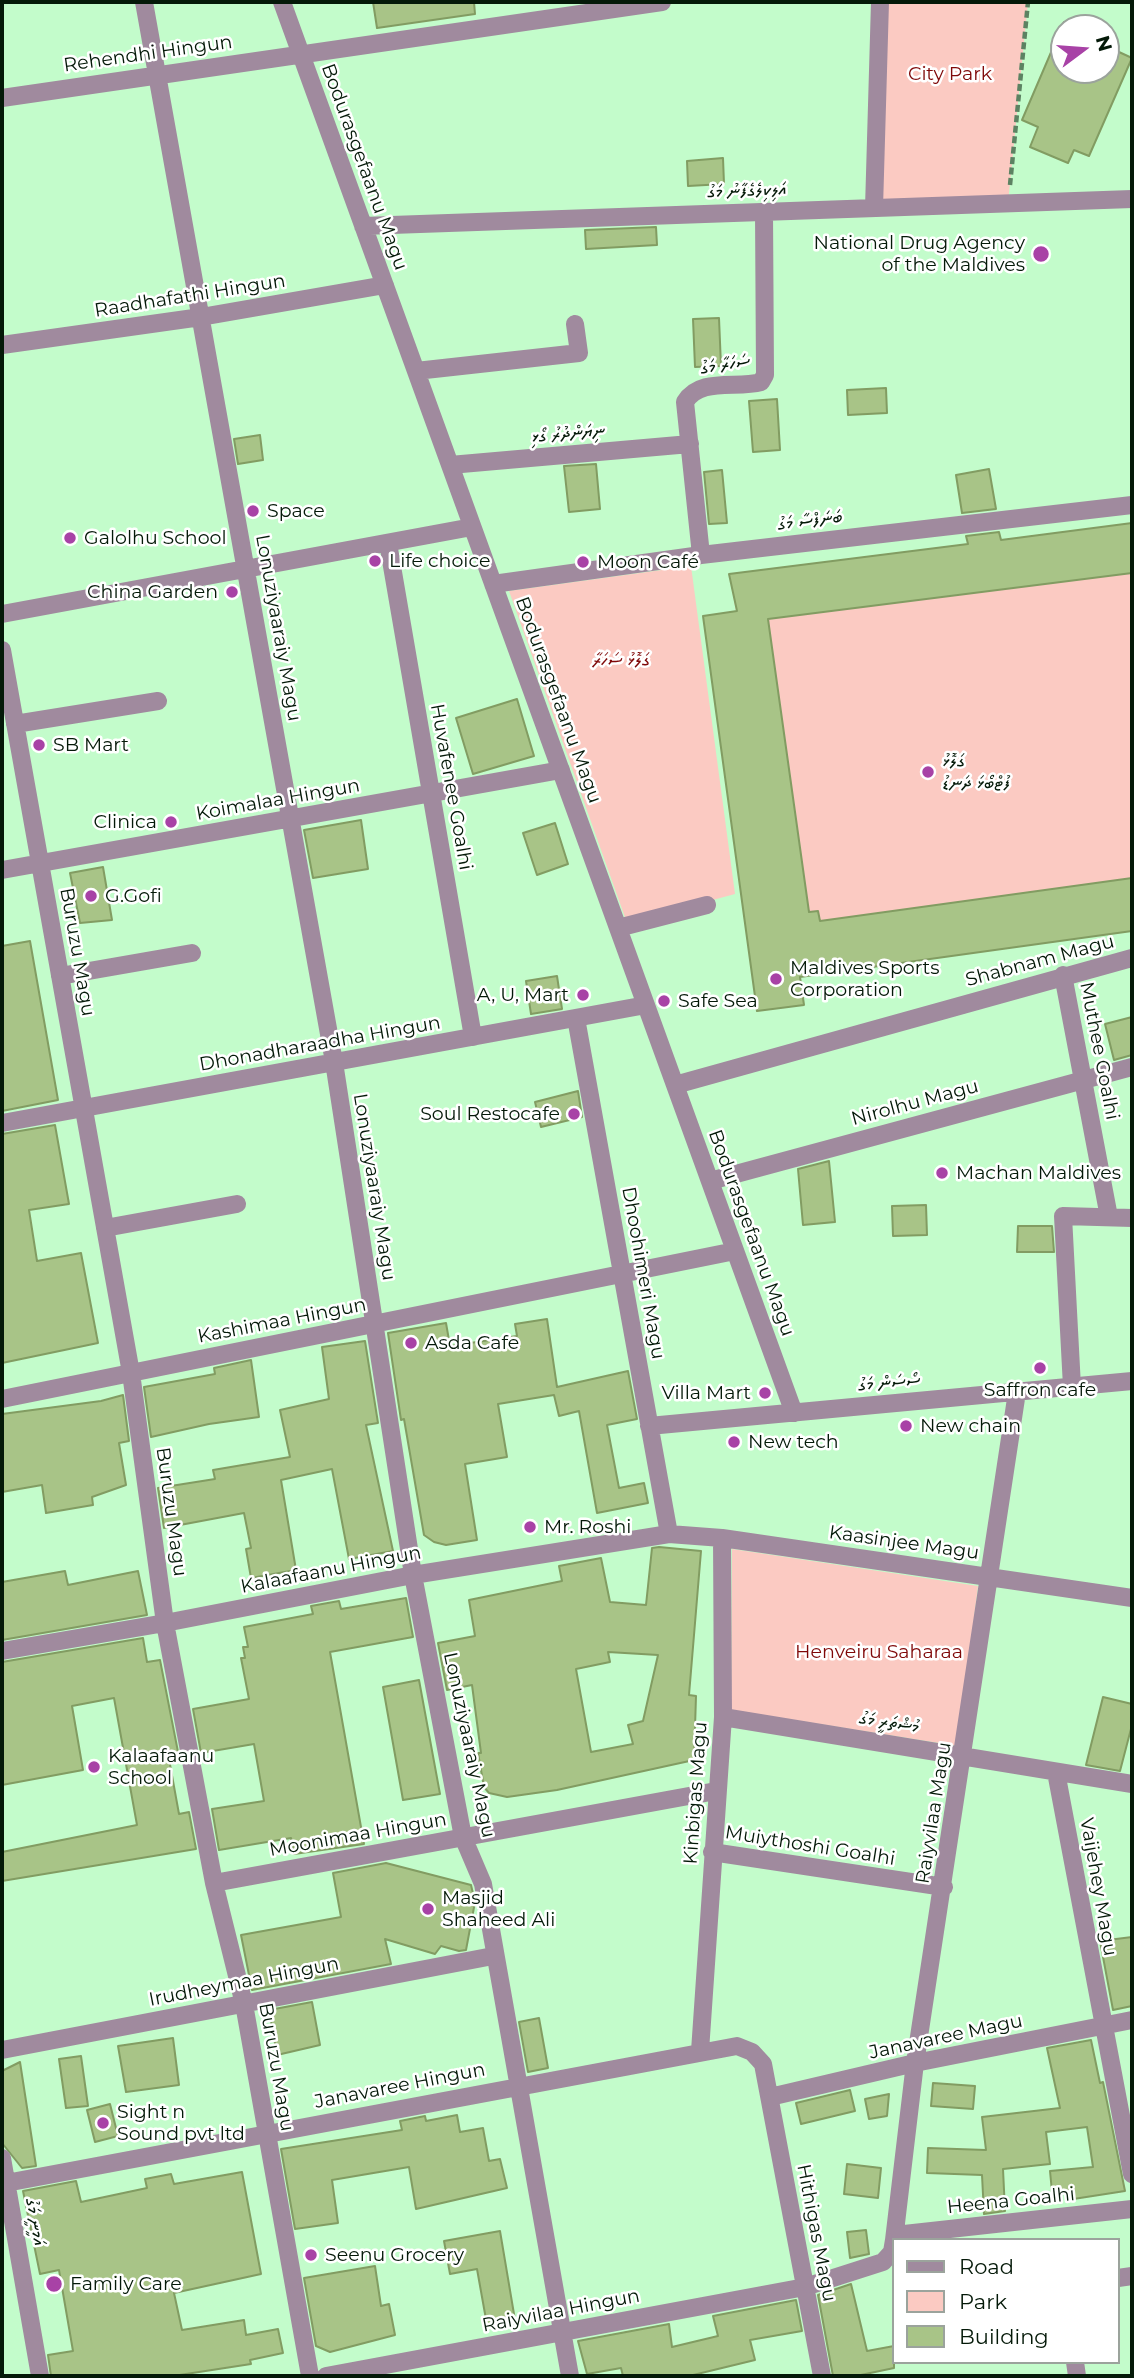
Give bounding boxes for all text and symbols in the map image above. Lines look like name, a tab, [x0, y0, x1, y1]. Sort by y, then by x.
north arrow	[1050, 14, 1120, 84]
street label: Rehendhi Hingun	[62, 31, 234, 77]
text: N	[1091, 33, 1117, 54]
street label: Bodurasgefaanu Magu	[316, 61, 412, 273]
park label: City Park	[908, 63, 992, 85]
street label: އަލިކިލެގެފާނު މަގު	[707, 178, 787, 204]
place label: National Drug Agency of the Maldives	[814, 232, 1025, 276]
marker: National Drug Agency of the Maldives	[1031, 244, 1051, 264]
street label: Raadhafathi Hingun	[93, 270, 287, 322]
street label: ސަހަރާ މަގު	[699, 350, 751, 380]
street label: ނިޔަންދުރު ގޯޅި	[530, 419, 606, 449]
place label: Space	[267, 500, 325, 522]
marker: Space	[245, 503, 261, 519]
street label: ބަނަފްސާ މަގު	[776, 506, 844, 536]
place label: Galolhu School	[84, 527, 227, 549]
marker: Galolhu School	[62, 530, 78, 546]
street label: Lonuziyaaraiy Magu	[250, 533, 306, 723]
place label: Life choice	[389, 550, 490, 572]
place label: Moon Café	[597, 551, 699, 573]
marker: Life choice	[367, 553, 383, 569]
marker: Moon Café	[575, 554, 591, 570]
place label: China Garden	[87, 581, 218, 603]
marker: China Garden	[224, 584, 240, 600]
street label: Bodurasgefaanu Magu	[510, 594, 606, 806]
park label: ގަލޮޅު ސަހަރާ	[592, 649, 650, 671]
street label: Huvafenee Goalhi	[425, 702, 477, 872]
place label: SB Mart	[53, 734, 129, 756]
marker: SB Mart	[31, 737, 47, 753]
place label: ގަލޮޅު ފުޓްބޯޅަ ދަނޑު	[942, 750, 1010, 794]
marker: ގަލޮޅު ފުޓްބޯޅަ ދަނޑު	[920, 764, 936, 780]
street label: Koimalaa Hingun	[194, 774, 362, 826]
place label: Clinica	[93, 811, 157, 833]
marker: Clinica	[163, 814, 179, 830]
place label: G.Gofi	[105, 885, 162, 907]
street label: Buruzu Magu	[54, 886, 100, 1018]
marker: G.Gofi	[83, 888, 99, 904]
street label: Shabnam Magu	[963, 930, 1117, 992]
place label: Maldives Sports Corporation	[790, 957, 940, 1001]
marker: Maldives Sports Corporation	[768, 971, 784, 987]
street label: Muthee Goalhi	[1074, 980, 1124, 1122]
place label: A, U, Mart	[477, 984, 569, 1006]
marker: A, U, Mart	[575, 987, 591, 1003]
place label: Safe Sea	[678, 990, 758, 1012]
marker: Safe Sea	[656, 993, 672, 1009]
street label: Dhonadharaadha Hingun	[198, 1012, 442, 1076]
street label: Nirolhu Magu	[849, 1075, 981, 1131]
street label: Lonuziyaaraiy Magu	[348, 1092, 400, 1282]
place label: Soul Restocafe	[420, 1103, 560, 1125]
marker: Soul Restocafe	[566, 1106, 582, 1122]
street label: Bodurasgefaanu Magu	[703, 1127, 799, 1339]
place label: Machan Maldives	[956, 1162, 1121, 1184]
marker: Machan Maldives	[934, 1165, 950, 1181]
street label: Dhoohimeri Magu	[617, 1185, 669, 1361]
street label: Kashimaa Hingun	[196, 1293, 368, 1349]
place label: Asda Cafe	[425, 1332, 519, 1354]
marker: Asda Cafe	[403, 1335, 419, 1351]
marker: Saffron cafe	[1032, 1360, 1048, 1376]
street label: ސޯސަން މަގު	[857, 1369, 921, 1397]
place label: Saffron cafe	[984, 1379, 1096, 1401]
place label: Villa Mart	[662, 1382, 751, 1404]
marker: Villa Mart	[757, 1385, 773, 1401]
place label: New chain	[920, 1415, 1021, 1437]
marker: New chain	[898, 1418, 914, 1434]
place label: New tech	[748, 1431, 839, 1453]
marker: New tech	[726, 1434, 742, 1450]
street label: Buruzu Magu	[151, 1446, 191, 1578]
place label: Mr. Roshi	[544, 1516, 631, 1538]
marker: Mr. Roshi	[522, 1519, 538, 1535]
street label: Kaasinjee Magu	[828, 1521, 980, 1565]
street label: Kalaafaanu Hingun	[239, 1541, 423, 1599]
park label: Henveiru Saharaa	[795, 1641, 963, 1663]
street label: Lonuziyaaraiy Magu	[438, 1650, 500, 1840]
street label: މުޝްތަރީ މަގު	[858, 1707, 920, 1739]
street label: Kinbigas Magu	[680, 1721, 712, 1865]
street label: Raiyvilaa Magu	[912, 1741, 956, 1885]
place label: Kalaafaanu School	[108, 1745, 214, 1789]
marker: Kalaafaanu School	[86, 1759, 102, 1775]
street label: Moonimaa Hingun	[268, 1808, 448, 1862]
street label: Vaijehey Magu	[1075, 1816, 1121, 1958]
street label: Muiythoshi Goalhi	[723, 1821, 897, 1871]
place label: Masjid Shaheed Ali	[442, 1887, 555, 1931]
marker: Masjid Shaheed Ali	[420, 1901, 436, 1917]
street label: Irudheymaa Hingun	[147, 1952, 341, 2012]
street label: Buruzu Magu	[253, 2001, 299, 2133]
street label: Janavaree Magu	[867, 2010, 1025, 2064]
street label: Janavaree Hingun	[313, 2058, 487, 2114]
place label: Sight n Sound pvt ltd	[117, 2101, 245, 2145]
marker: Sight n Sound pvt ltd	[95, 2115, 111, 2131]
street label: Hithigas Magu	[791, 2162, 841, 2304]
street label: Heena Goalhi	[946, 2183, 1076, 2219]
street label: އަމީނީ މަގު	[20, 2196, 50, 2248]
legend	[892, 2238, 1120, 2364]
place label: Seenu Grocery	[325, 2244, 464, 2266]
marker: Seenu Grocery	[303, 2247, 319, 2263]
text: Road	[959, 2254, 1014, 2279]
place label: Family Care	[70, 2273, 182, 2295]
marker: Family Care	[44, 2274, 64, 2294]
street label: Raiyvilaa Hingun	[480, 2285, 642, 2337]
text: Park	[959, 2289, 1007, 2314]
text: Building	[959, 2324, 1049, 2349]

